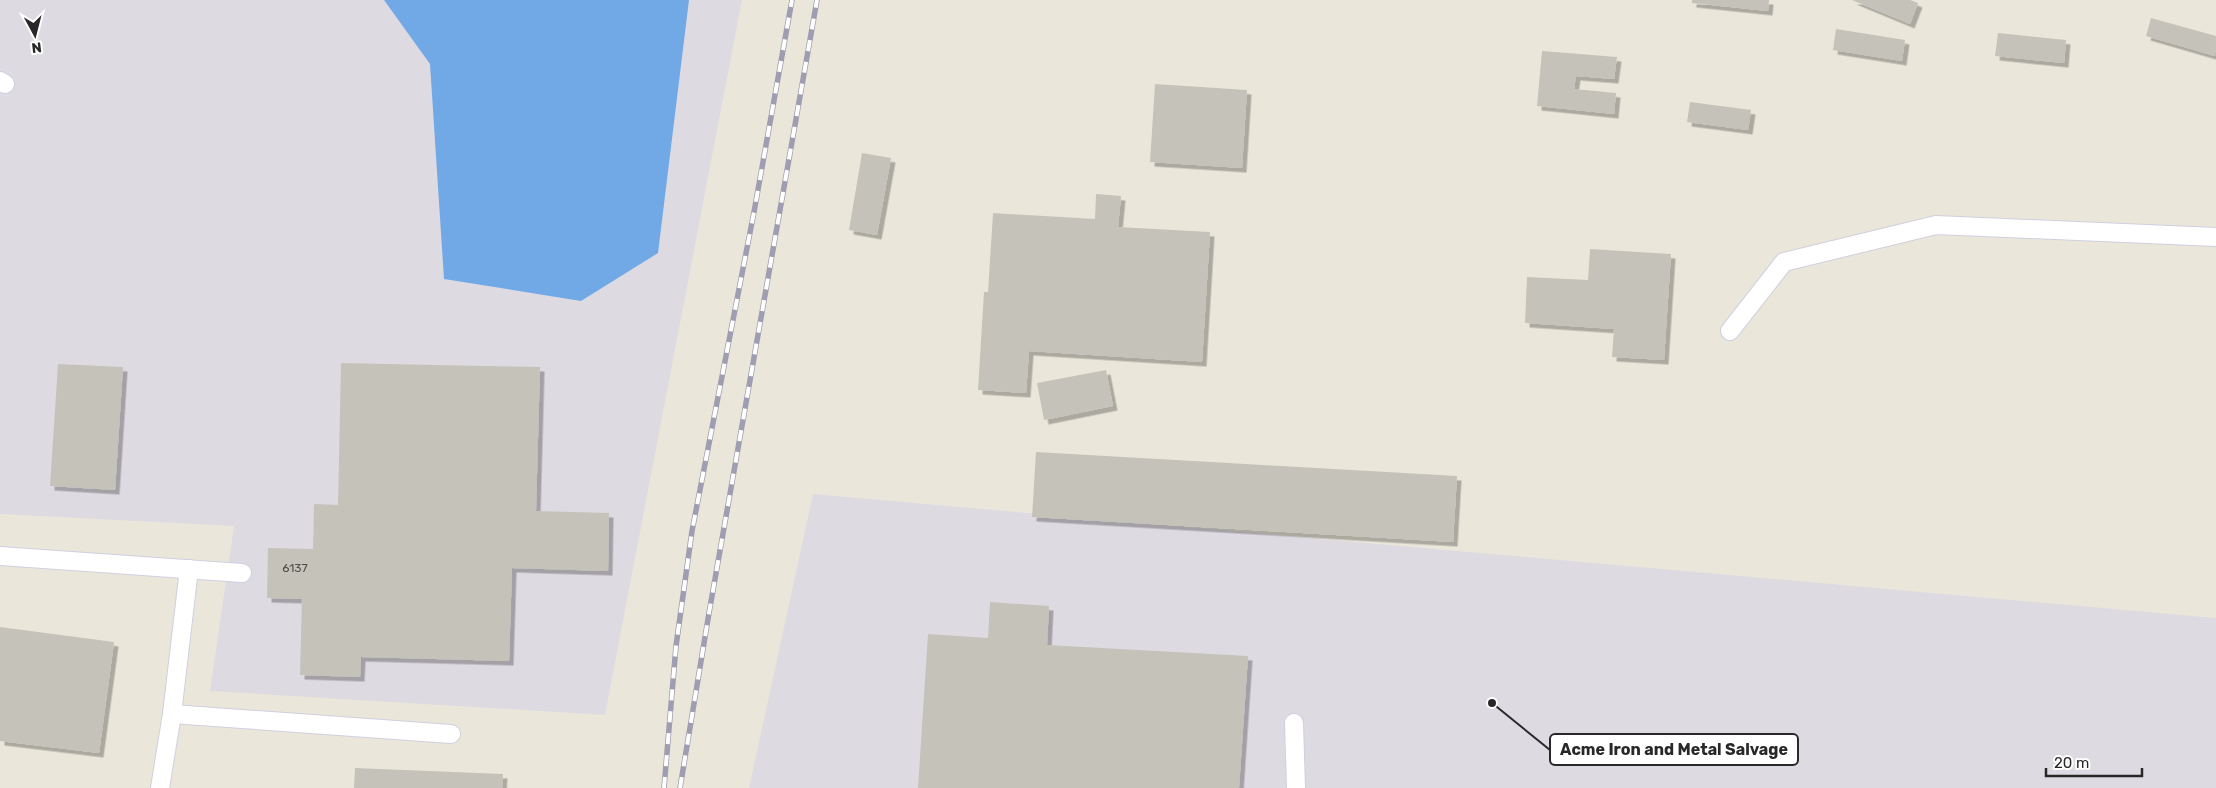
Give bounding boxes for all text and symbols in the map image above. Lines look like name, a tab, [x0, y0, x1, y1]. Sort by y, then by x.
north arrow	[10, 10, 60, 60]
text: N	[30, 38, 43, 56]
house number: 6137	[282, 561, 308, 575]
callout: Acme Iron and Metal Salvage	[1550, 734, 1798, 765]
text: Acme Iron and Metal Salvage	[1560, 740, 1788, 759]
scale bar	[2046, 746, 2142, 778]
text: 20 m	[2054, 754, 2089, 772]

